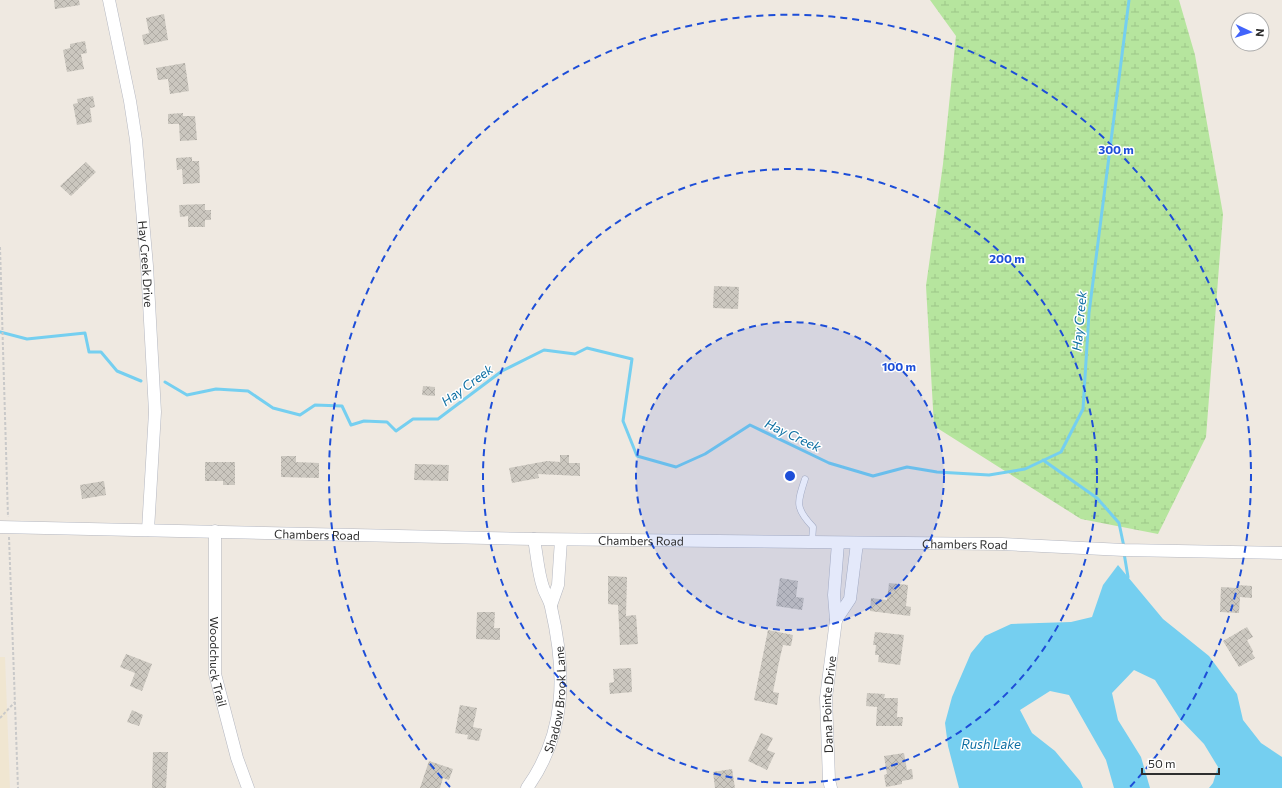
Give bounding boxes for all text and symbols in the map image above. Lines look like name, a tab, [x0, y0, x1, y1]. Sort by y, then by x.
north arrow	[1230, 12, 1270, 52]
text: N	[1254, 28, 1267, 37]
text: 300 m	[1098, 142, 1134, 156]
street label: Hay Creek Drive	[136, 220, 156, 308]
text: 200 m	[989, 251, 1025, 265]
water label: Hay Creek	[1068, 289, 1090, 352]
text: 100 m	[882, 359, 916, 373]
water label: Hay Creek	[438, 360, 497, 409]
water label: Hay Creek	[762, 415, 824, 455]
centre of rings	[783, 469, 797, 483]
street label: Chambers Road	[274, 526, 360, 542]
street label: Chambers Road	[598, 533, 684, 548]
street label: Chambers Road	[922, 536, 1008, 551]
street label: Woodchuck Trail	[208, 617, 230, 708]
street label: Shadow Brook Lane	[541, 645, 568, 755]
street label: Dana Pointe Drive	[819, 655, 838, 753]
water label: Rush Lake	[961, 736, 1021, 752]
scale bar	[1142, 750, 1219, 776]
text: 50 m	[1148, 756, 1176, 770]

